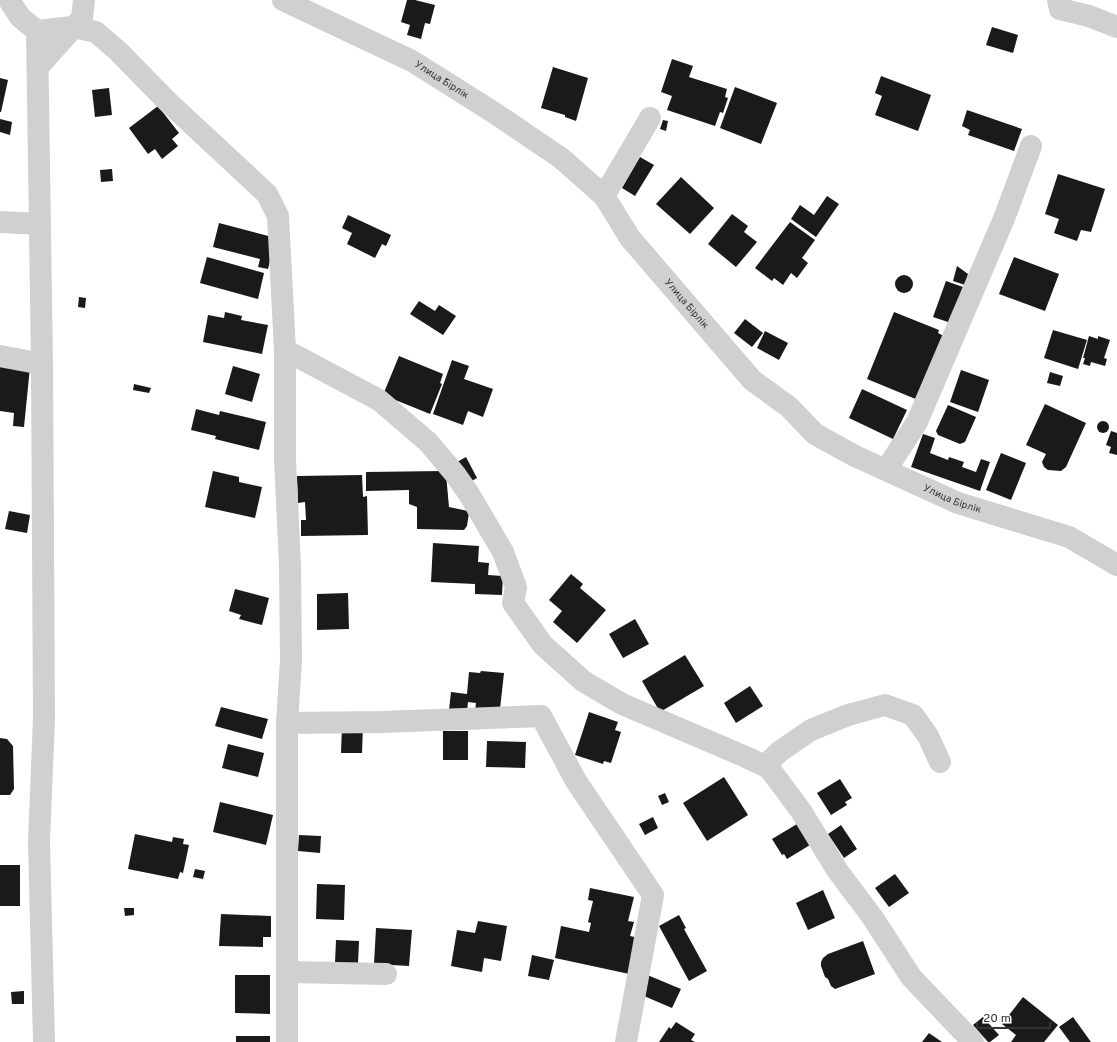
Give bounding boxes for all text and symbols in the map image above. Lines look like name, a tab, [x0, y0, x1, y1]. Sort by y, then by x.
street label: Улица Бірлік	[412, 58, 472, 102]
street label: Улица Бірлік	[661, 276, 712, 332]
street label: Улица Бірлік	[921, 481, 983, 516]
scale bar	[977, 1004, 1050, 1030]
text: 20 m	[983, 1011, 1011, 1027]

